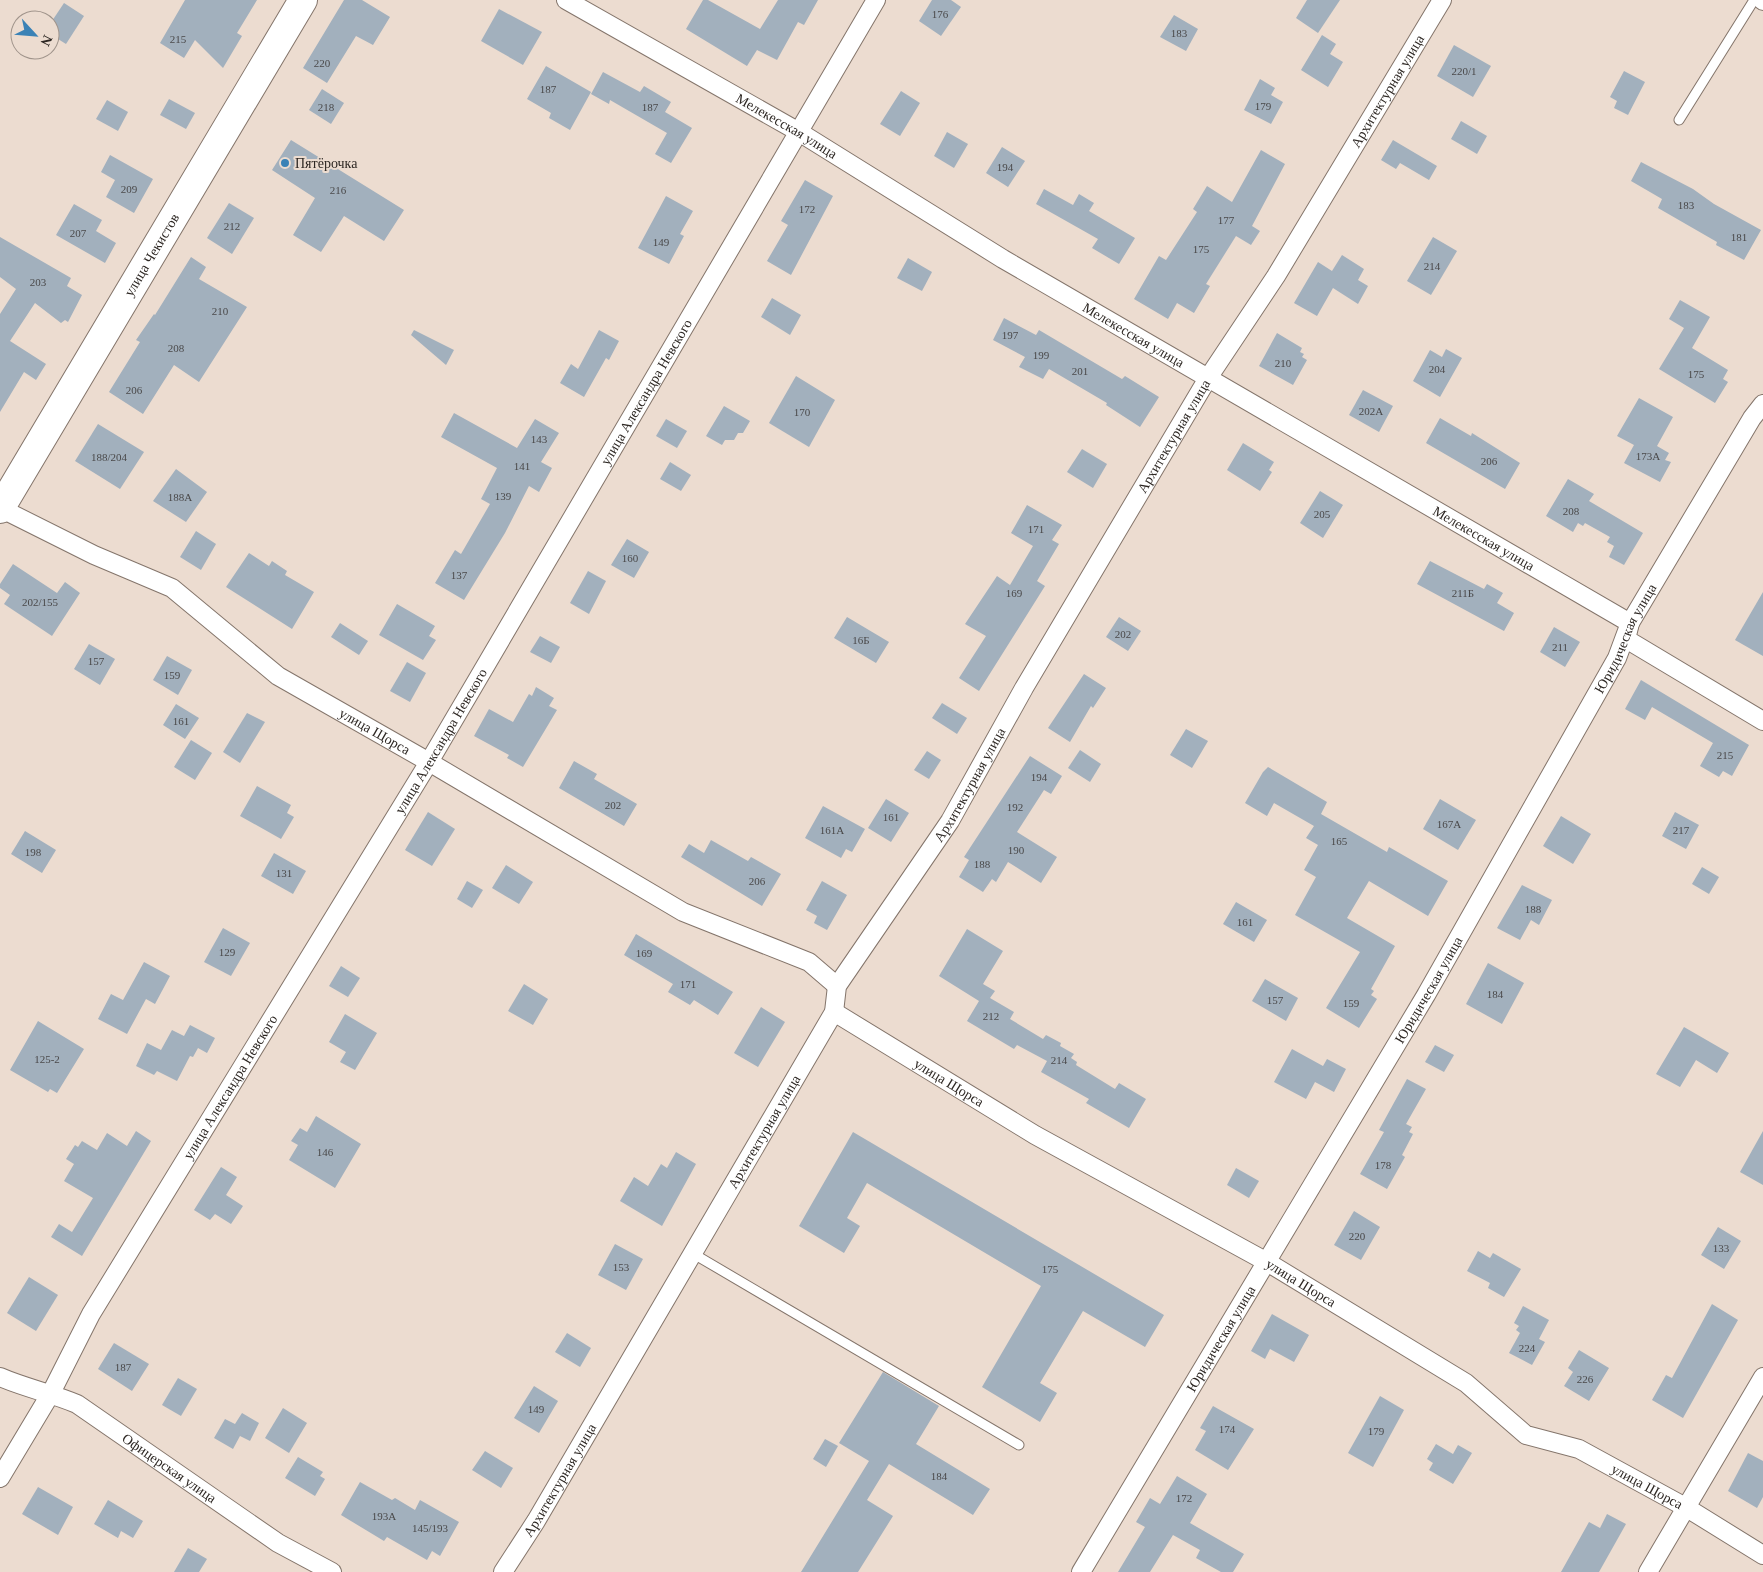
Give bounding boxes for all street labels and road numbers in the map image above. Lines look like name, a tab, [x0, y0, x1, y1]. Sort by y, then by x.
street label: Архитектурная улица	[1348, 31, 1428, 150]
street label: Мелекесская улица	[733, 91, 840, 162]
street label: улица Чекистов	[121, 211, 182, 299]
street label: Мелекесская улица	[1080, 300, 1187, 371]
street label: улица Александра Невского	[598, 317, 695, 468]
street label: Архитектурная улица	[1135, 376, 1214, 495]
street label: Мелекесская улица	[1430, 503, 1537, 574]
street label: Юридическая улица	[1592, 581, 1660, 696]
street label: улица Александра Невского	[392, 666, 490, 817]
street label: улица Щорса	[337, 706, 413, 758]
street label: Архитектурная улица	[931, 725, 1009, 845]
street label: Юридическая улица	[1392, 933, 1466, 1046]
street label: улица Александра Невского	[181, 1012, 280, 1162]
street label: улица Щорса	[911, 1056, 987, 1110]
street label: Архитектурная улица	[725, 1072, 804, 1191]
street label: улица Щорса	[1263, 1256, 1339, 1310]
street label: Юридическая улица	[1184, 1282, 1259, 1394]
street label: Архитектурная улица	[521, 1420, 600, 1540]
street label: Офицерская улица	[119, 1431, 220, 1507]
street label: улица Щорса	[1609, 1461, 1686, 1513]

